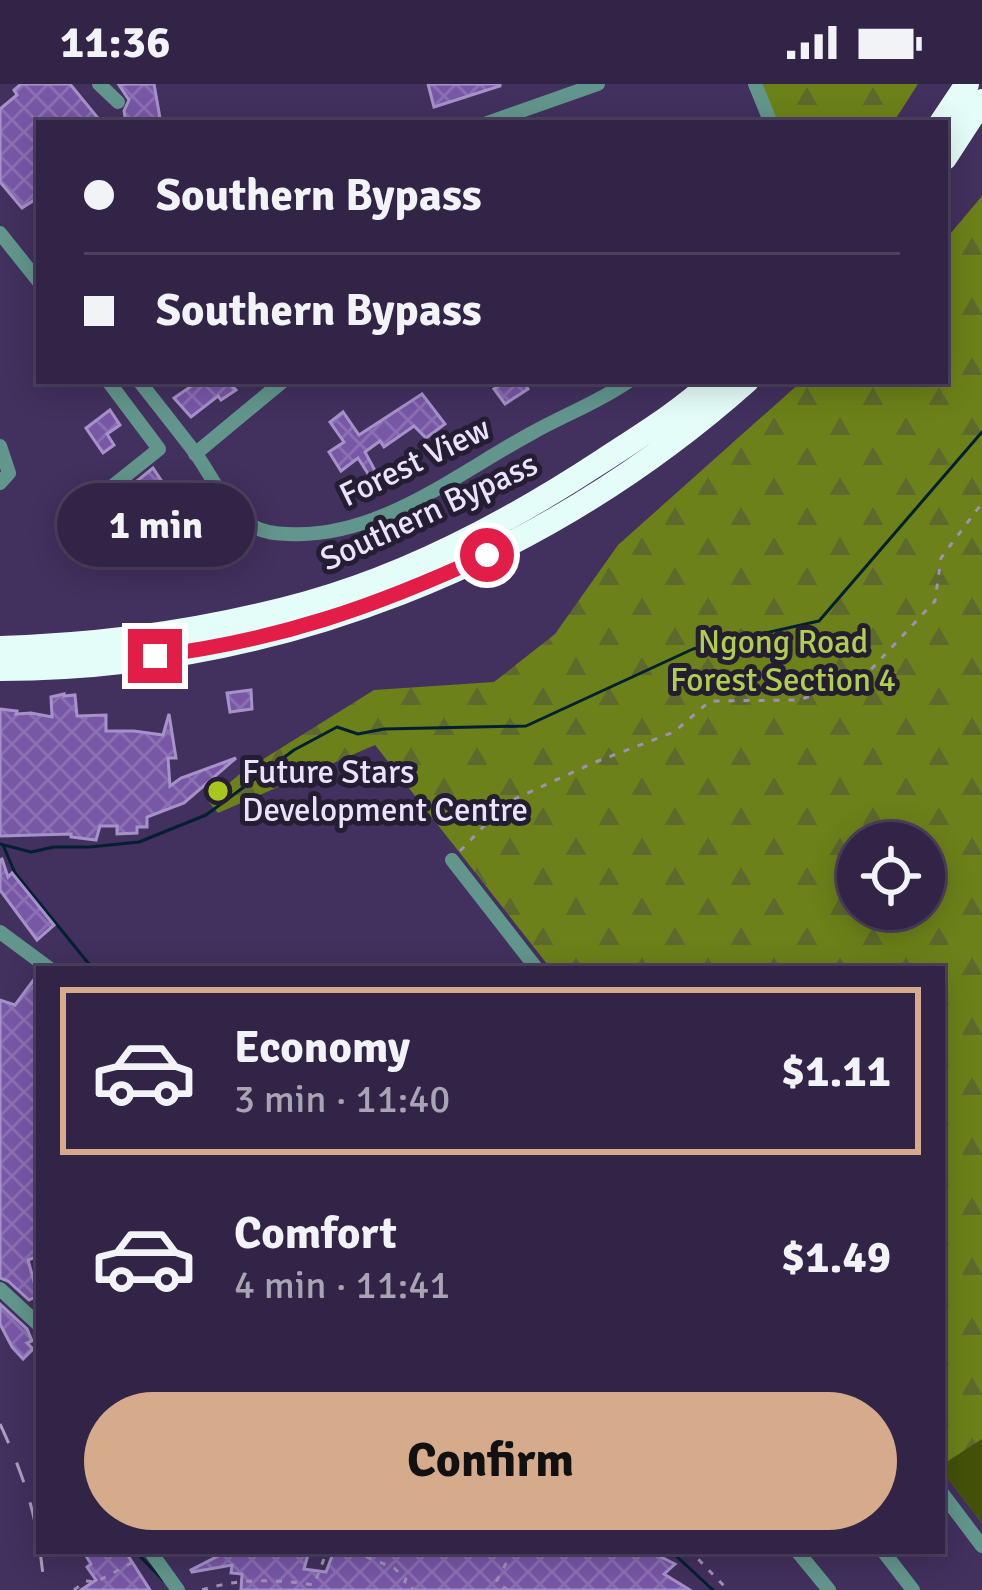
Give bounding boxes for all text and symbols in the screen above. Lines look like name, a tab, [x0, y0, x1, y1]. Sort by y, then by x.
text: 11:36	[60, 15, 170, 70]
text: Southern Bypass	[156, 168, 482, 223]
text: Southern Bypass	[156, 283, 482, 338]
street label: Forest View	[333, 408, 497, 516]
street label: Southern Bypass	[314, 444, 544, 580]
callout: 1 min	[56, 482, 254, 566]
text: 1 min	[109, 501, 203, 549]
route start	[460, 528, 514, 582]
park label: Ngong Road Forest Section 4	[670, 622, 896, 701]
route end	[128, 629, 182, 683]
place label: Future Stars Development Centre	[242, 752, 528, 831]
marker: Future Stars Development Centre	[205, 778, 231, 804]
map controls	[837, 822, 945, 930]
button: locate	[837, 822, 945, 930]
icon: car	[90, 1017, 198, 1125]
text: Economy	[234, 1020, 410, 1075]
text: $1.11	[781, 1044, 891, 1099]
text: 3 min · 11:40	[234, 1075, 450, 1123]
icon: car	[90, 1203, 198, 1311]
text: Comfort	[234, 1206, 397, 1261]
text: $1.49	[781, 1230, 891, 1285]
text: 4 min · 11:41	[234, 1261, 450, 1309]
button: Confirm	[84, 1392, 897, 1530]

